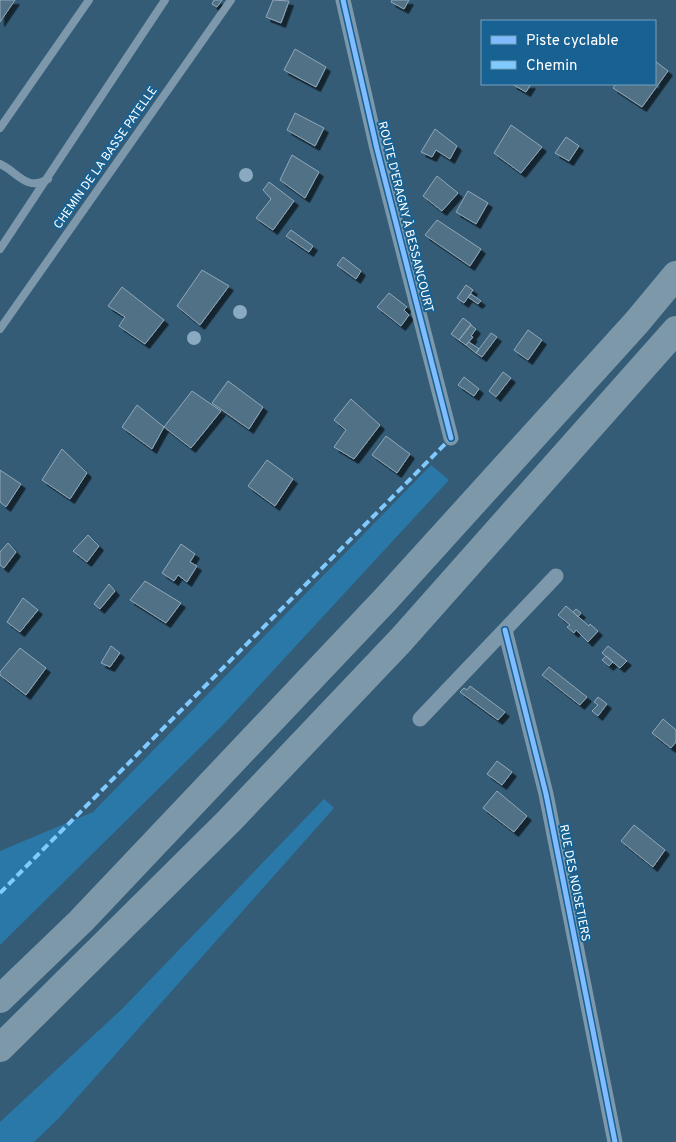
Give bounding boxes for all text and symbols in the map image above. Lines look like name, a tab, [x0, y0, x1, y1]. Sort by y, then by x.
legend	[481, 20, 656, 85]
text: Piste cyclable	[526, 32, 619, 51]
text: Chemin	[526, 57, 578, 76]
street label: CHEMIN DE LA BASSE PATELLE	[51, 84, 161, 232]
street label: ROUTE D'ERAGNY À BESSANCOURT	[373, 120, 437, 314]
street label: RUE DES NOISETIERS	[555, 823, 593, 943]

